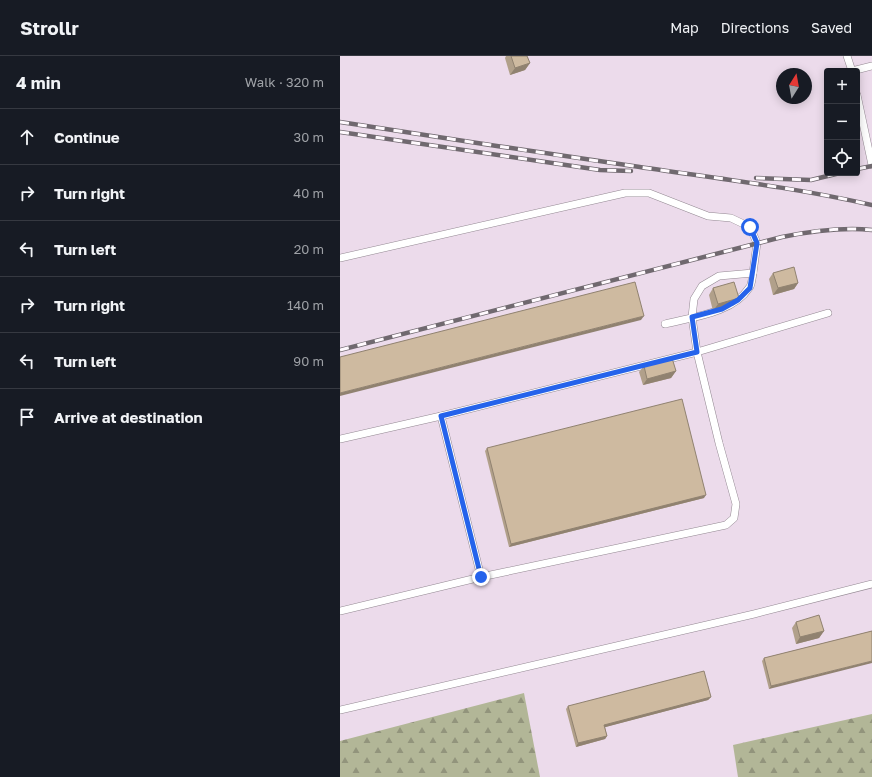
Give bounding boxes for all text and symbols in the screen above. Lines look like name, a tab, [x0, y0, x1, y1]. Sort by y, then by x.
text: Strollr	[20, 16, 79, 39]
text: Map	[670, 19, 699, 36]
text: Directions	[721, 19, 789, 36]
text: Saved	[811, 19, 852, 36]
north arrow	[776, 68, 812, 104]
map controls	[824, 68, 860, 176]
button: +	[824, 68, 860, 104]
text: 4 min	[16, 72, 61, 93]
text: Walk · 320 m	[245, 74, 324, 90]
button: −	[824, 104, 860, 140]
icon: ahead	[16, 126, 38, 148]
text: Continue	[54, 128, 120, 146]
text: 30 m	[294, 129, 324, 145]
button: locate	[824, 140, 860, 176]
icon: right	[16, 182, 38, 204]
text: Turn right	[54, 184, 125, 202]
text: 40 m	[293, 185, 324, 201]
route start	[741, 218, 759, 236]
icon: left	[16, 238, 38, 260]
text: Turn left	[54, 240, 116, 258]
text: 20 m	[294, 241, 324, 257]
icon: right	[16, 294, 38, 316]
text: Turn right	[54, 296, 125, 314]
text: 140 m	[287, 297, 324, 313]
icon: left	[16, 350, 38, 372]
text: Turn left	[54, 352, 116, 370]
text: 90 m	[293, 353, 324, 369]
icon: arrive	[16, 406, 38, 428]
text: Arrive at destination	[54, 408, 203, 426]
route end	[472, 568, 490, 586]

